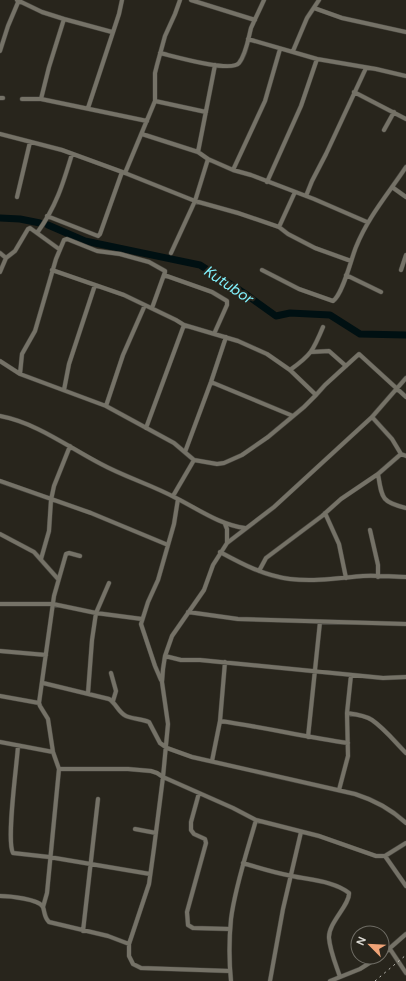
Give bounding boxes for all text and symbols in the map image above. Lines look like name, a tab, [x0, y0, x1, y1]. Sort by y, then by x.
water label: Kutubor	[200, 261, 258, 309]
north arrow	[350, 925, 390, 965]
text: N	[353, 934, 369, 947]

